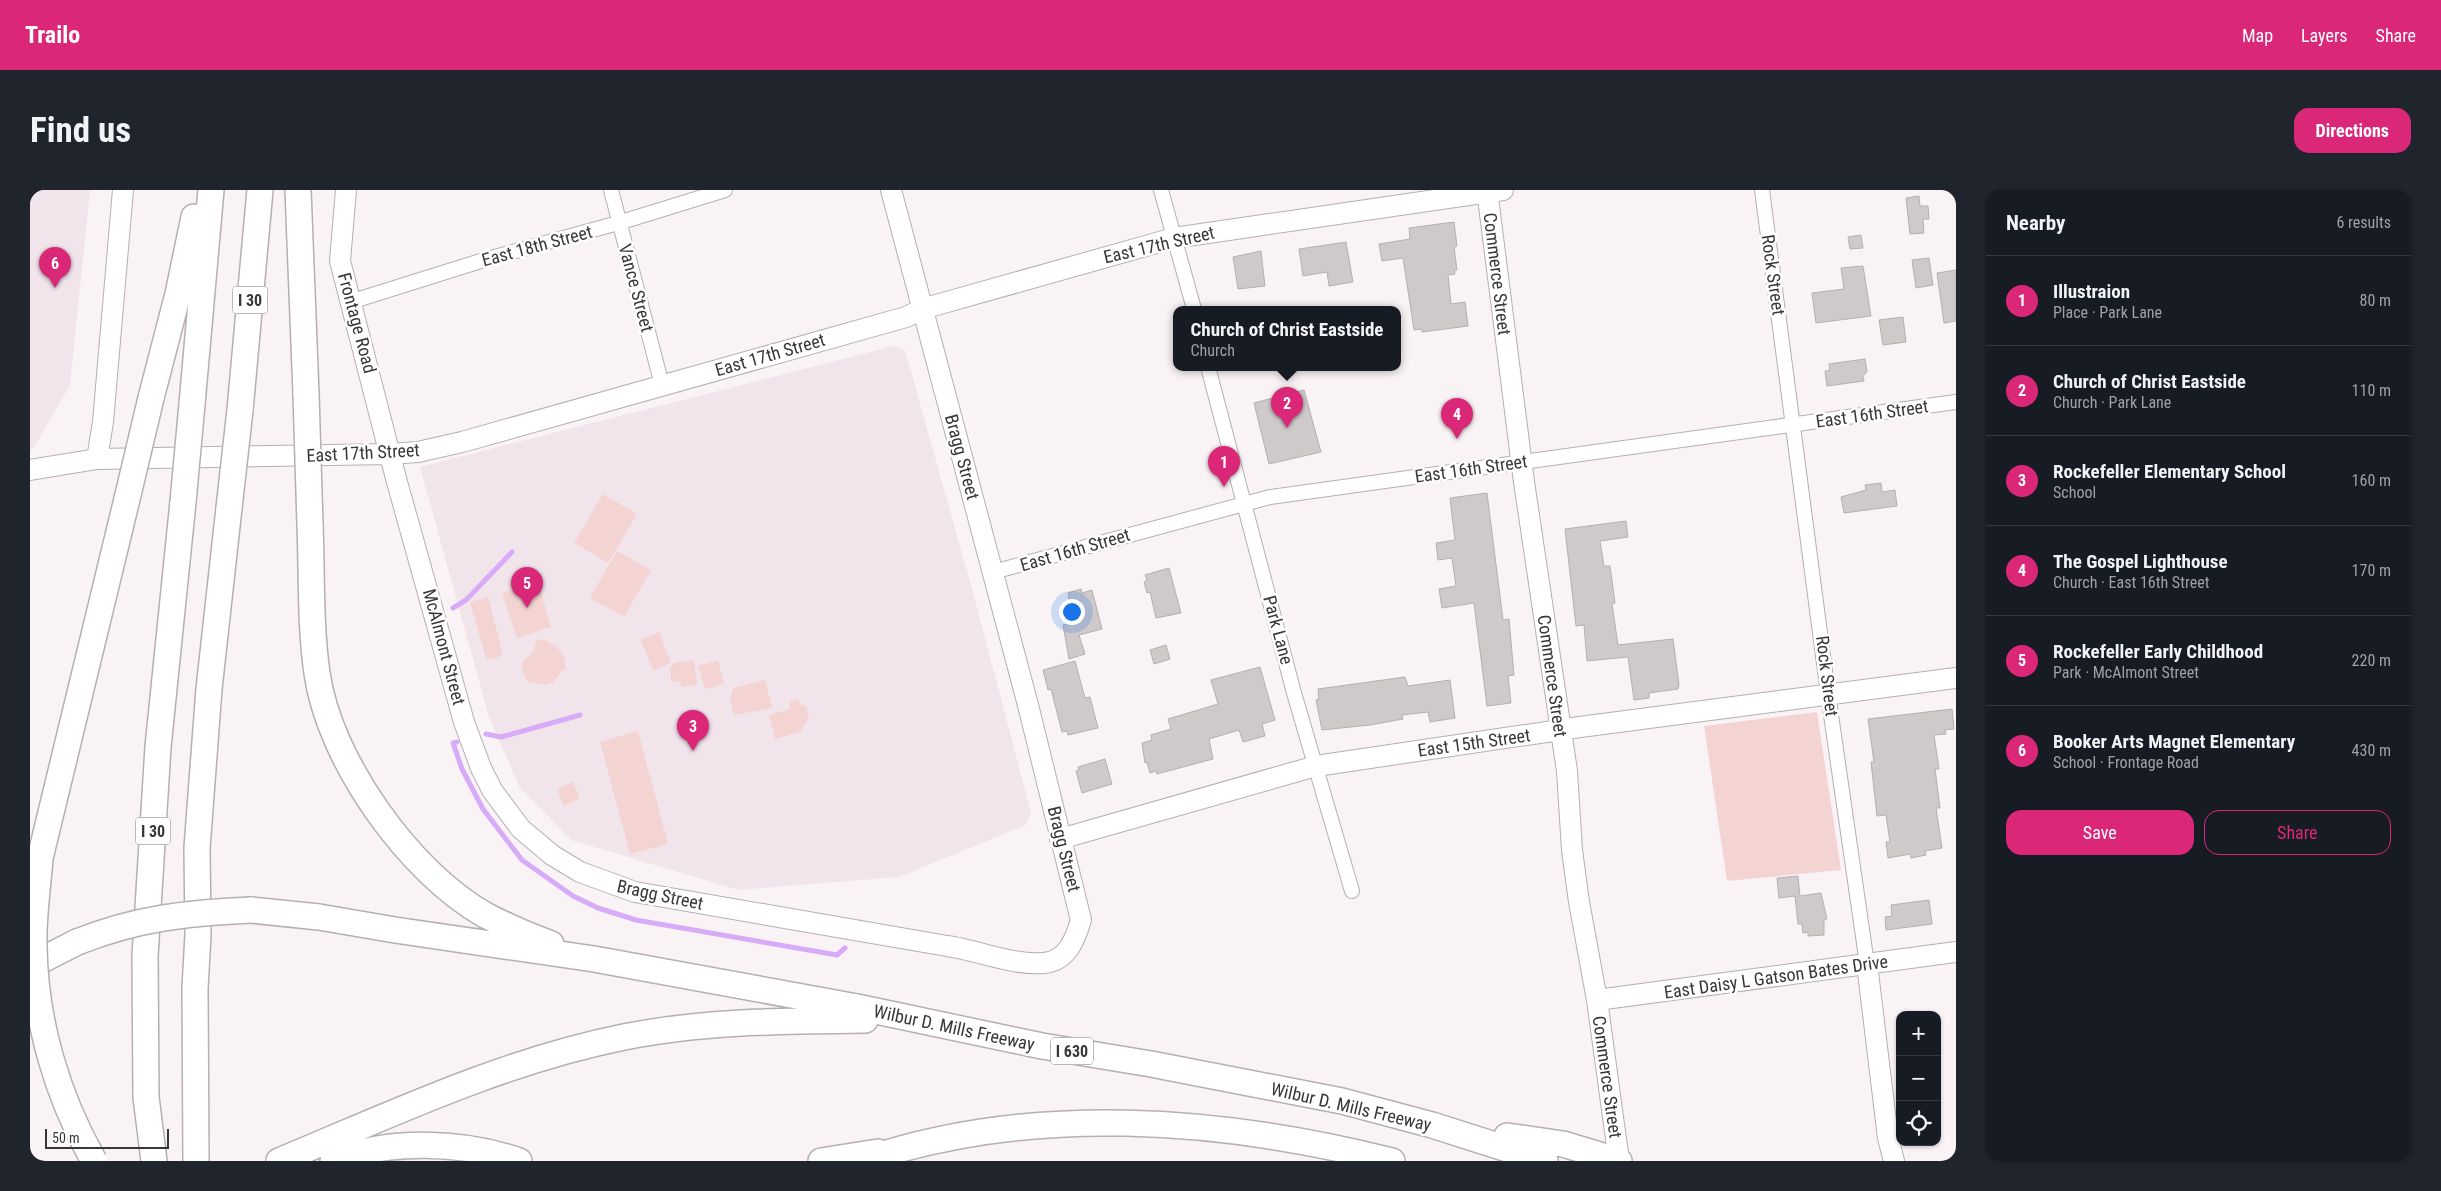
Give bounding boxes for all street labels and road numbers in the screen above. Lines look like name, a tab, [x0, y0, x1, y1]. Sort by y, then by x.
street label: Commerce Street	[1480, 212, 1515, 336]
street label: East 18th Street	[479, 221, 594, 270]
street label: East 17th Street	[1101, 222, 1216, 267]
street label: Rock Street	[1757, 233, 1790, 317]
street label: Vance Street	[615, 242, 658, 334]
street label: Frontage Road	[334, 270, 381, 375]
road number: I 30	[232, 286, 268, 314]
street label: East 17th Street	[712, 329, 827, 380]
street label: East 16th Street	[1814, 395, 1930, 432]
street label: Bragg Street	[941, 412, 984, 502]
street label: East 17th Street	[306, 439, 420, 466]
street label: East 16th Street	[1413, 450, 1529, 487]
street label: East 16th Street	[1017, 524, 1132, 575]
street label: McAlmont Street	[419, 586, 470, 707]
street label: Park Lane	[1259, 593, 1298, 667]
street label: Commerce Street	[1534, 613, 1571, 738]
street label: Rock Street	[1812, 634, 1843, 718]
street label: East 15th Street	[1416, 724, 1532, 761]
street label: Bragg Street	[1044, 804, 1085, 894]
road number: I 30	[136, 817, 170, 844]
street label: Bragg Street	[615, 875, 705, 914]
street label: East Daisy L Gatson Bates Drive	[1663, 950, 1889, 1003]
street label: Wilbur D. Mills Freeway	[872, 1000, 1037, 1055]
street label: Commerce Street	[1589, 1014, 1626, 1139]
road number: I 630	[1051, 1038, 1093, 1064]
street label: Wilbur D. Mills Freeway	[1269, 1078, 1434, 1135]

